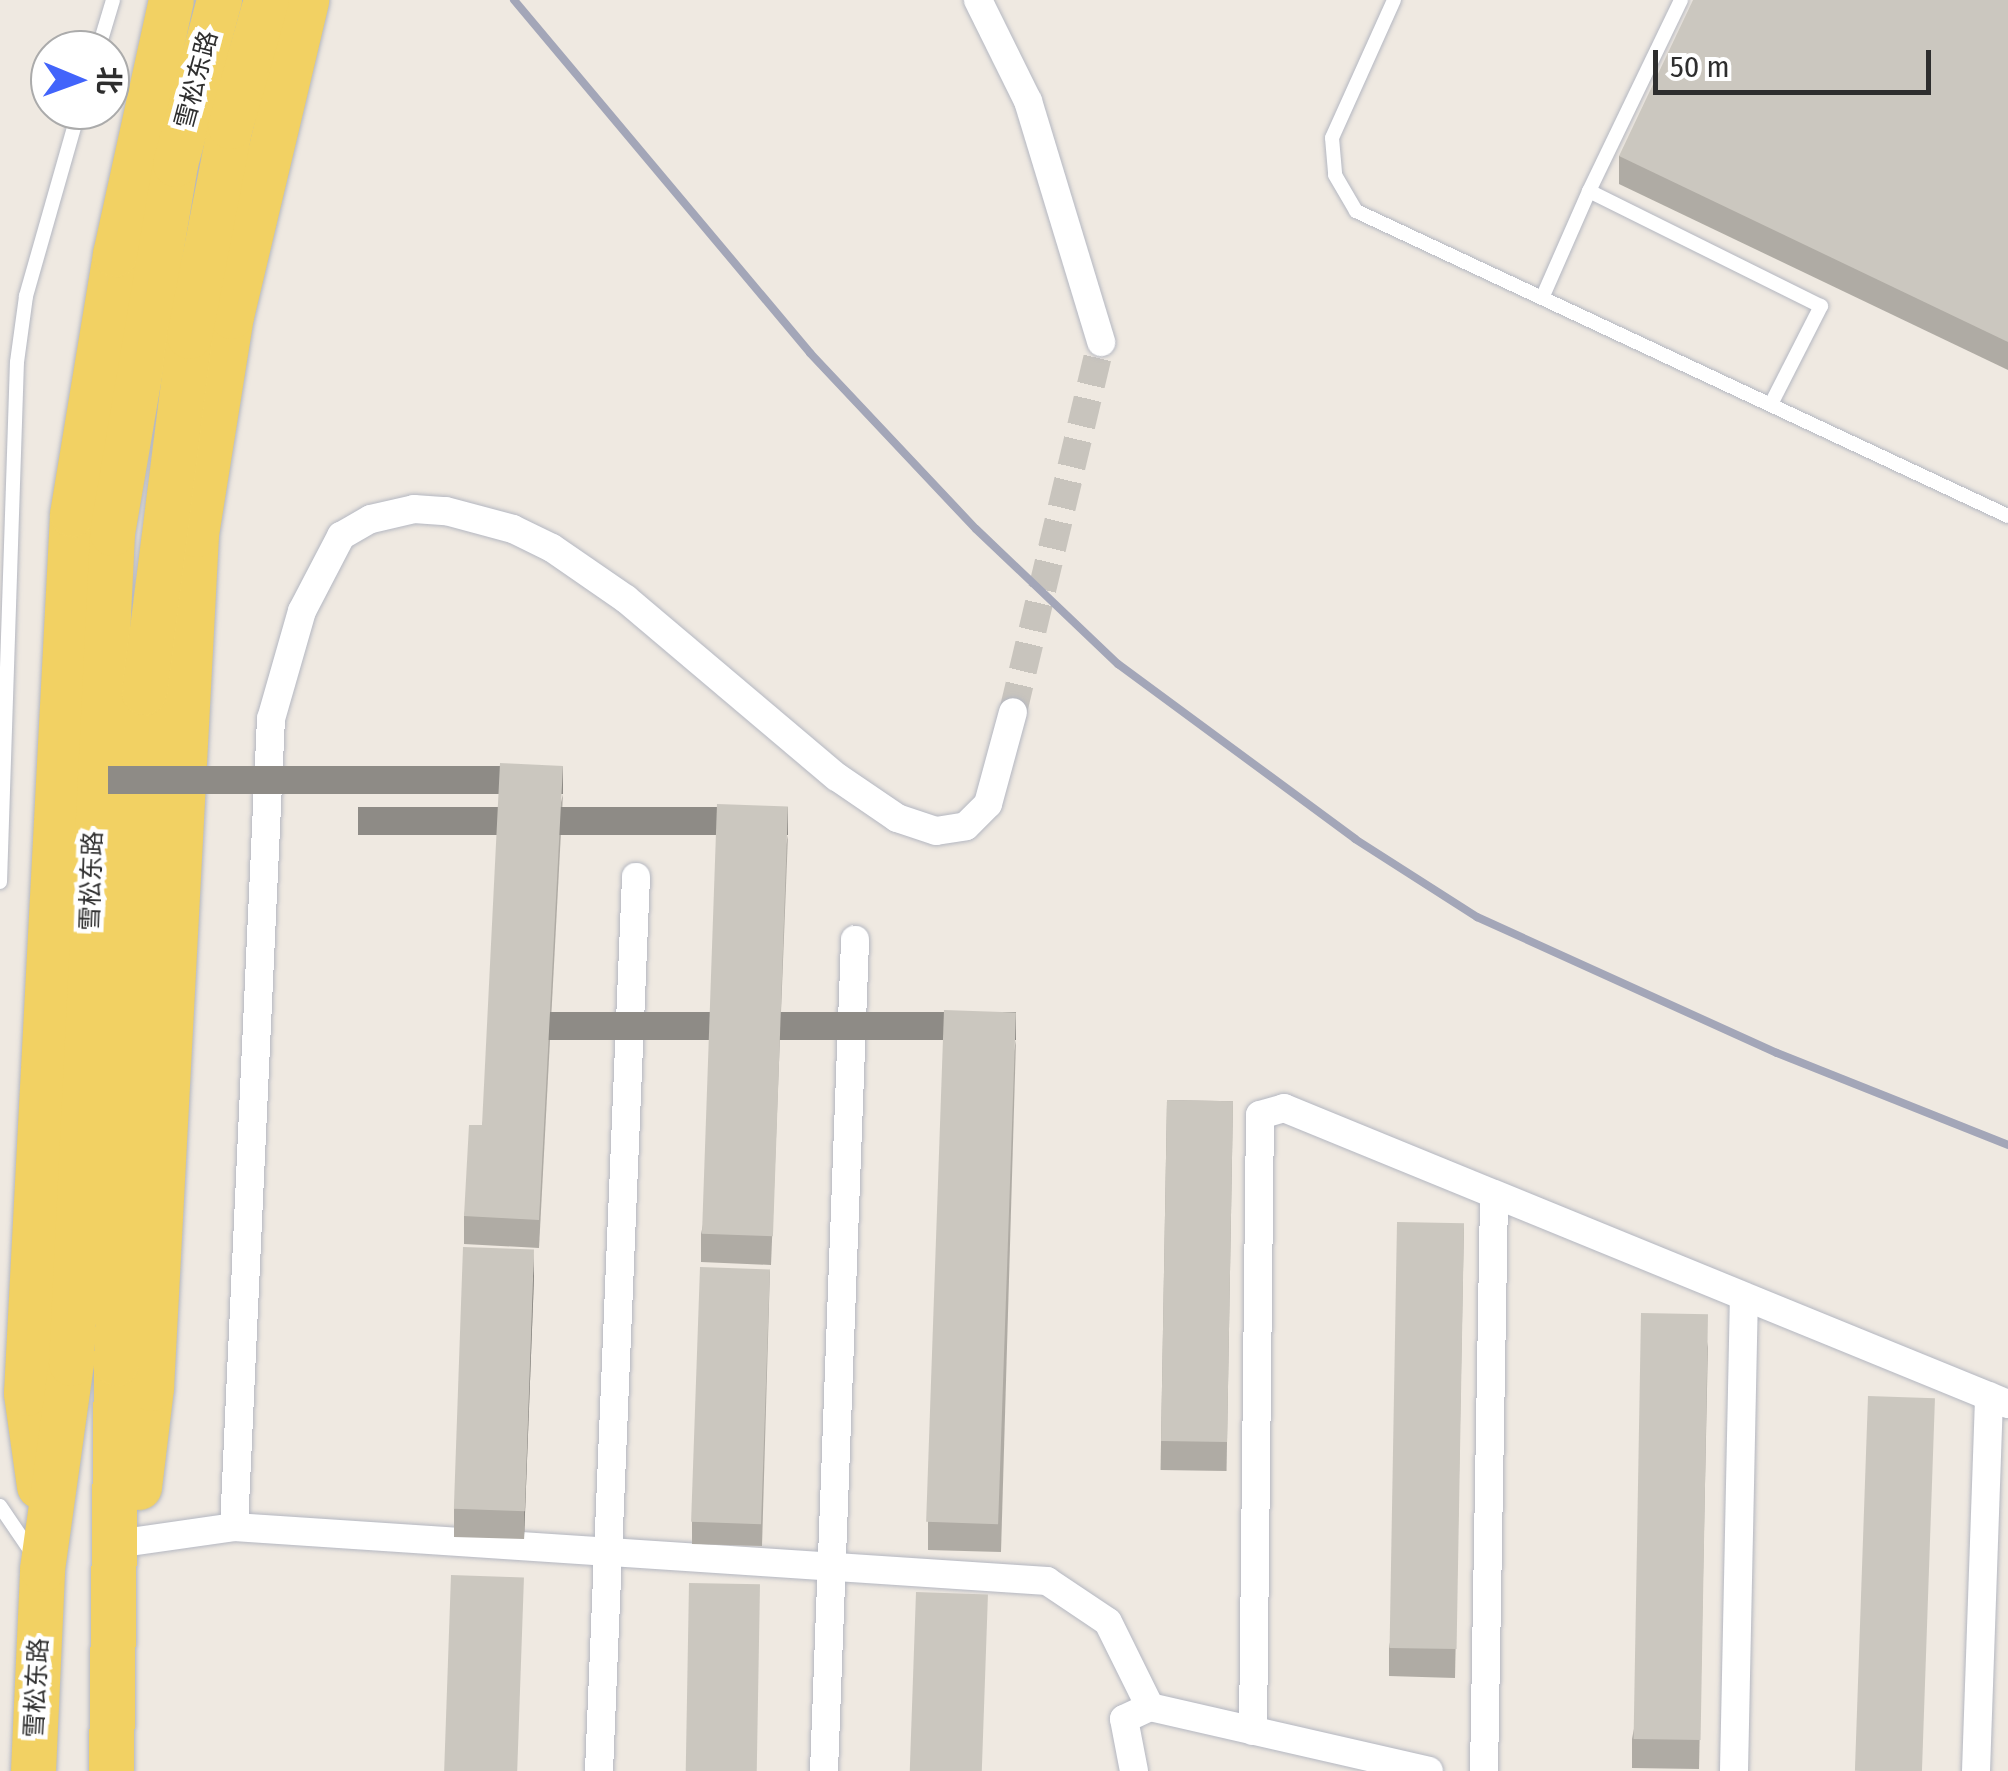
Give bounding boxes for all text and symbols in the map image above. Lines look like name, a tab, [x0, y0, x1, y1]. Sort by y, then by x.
street label: 雪松东路	[170, 28, 224, 132]
north arrow	[30, 30, 130, 130]
scale bar	[1658, 30, 1936, 92]
text: 50 m	[1670, 49, 1730, 85]
text: 北	[92, 66, 125, 95]
street label: 雪松东路	[75, 831, 109, 931]
street label: 雪松东路	[19, 1637, 55, 1739]

